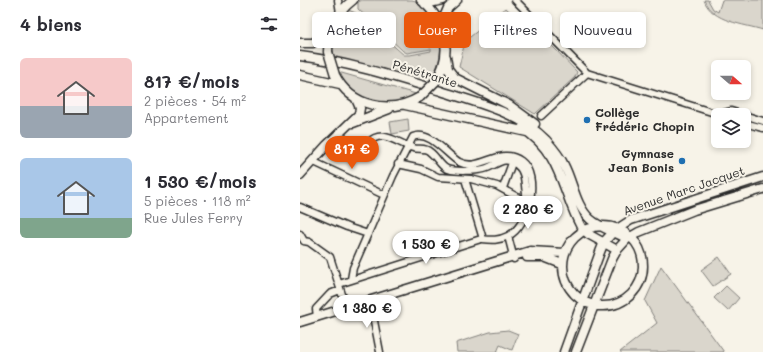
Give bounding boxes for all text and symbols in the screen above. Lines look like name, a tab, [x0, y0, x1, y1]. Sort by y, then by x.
chip: Acheter	[312, 12, 396, 48]
chip: Louer	[404, 12, 471, 48]
chip: Filtres	[479, 12, 552, 48]
chip: Nouveau	[560, 12, 646, 48]
text: 4 biens	[20, 13, 82, 35]
icon: filters	[258, 13, 280, 35]
street label: Pénétrante	[391, 56, 460, 90]
north arrow	[711, 60, 751, 100]
map controls	[711, 60, 751, 148]
text: 817 €/mois	[144, 70, 240, 92]
icon: home	[52, 74, 100, 122]
text: 2 pièces · 54 m²	[144, 92, 246, 109]
place label: Collège Frédéric Chopin	[595, 104, 694, 134]
button: layers	[711, 108, 751, 148]
text: Appartement	[144, 109, 229, 126]
marker: Collège Frédéric Chopin	[582, 115, 592, 125]
pin: 817 €	[324, 136, 380, 170]
text: 817 €	[334, 140, 370, 157]
place label: Gymnase Jean Bonis	[608, 145, 674, 175]
marker: Gymnase Jean Bonis	[677, 156, 687, 166]
street label: Avenue Marc Jacquet	[621, 162, 747, 218]
text: 1 530 €/mois	[144, 170, 257, 192]
icon: home	[52, 174, 100, 222]
text: 5 pièces · 118 m²	[144, 192, 251, 209]
pin: 2 280 €	[491, 196, 565, 230]
text: 2 280 €	[503, 200, 553, 217]
text: Rue Jules Ferry	[144, 209, 243, 226]
pin: 1 530 €	[389, 231, 463, 265]
text: 1 530 €	[401, 235, 451, 252]
pin: 1 380 €	[330, 295, 404, 329]
text: 1 380 €	[342, 299, 392, 316]

